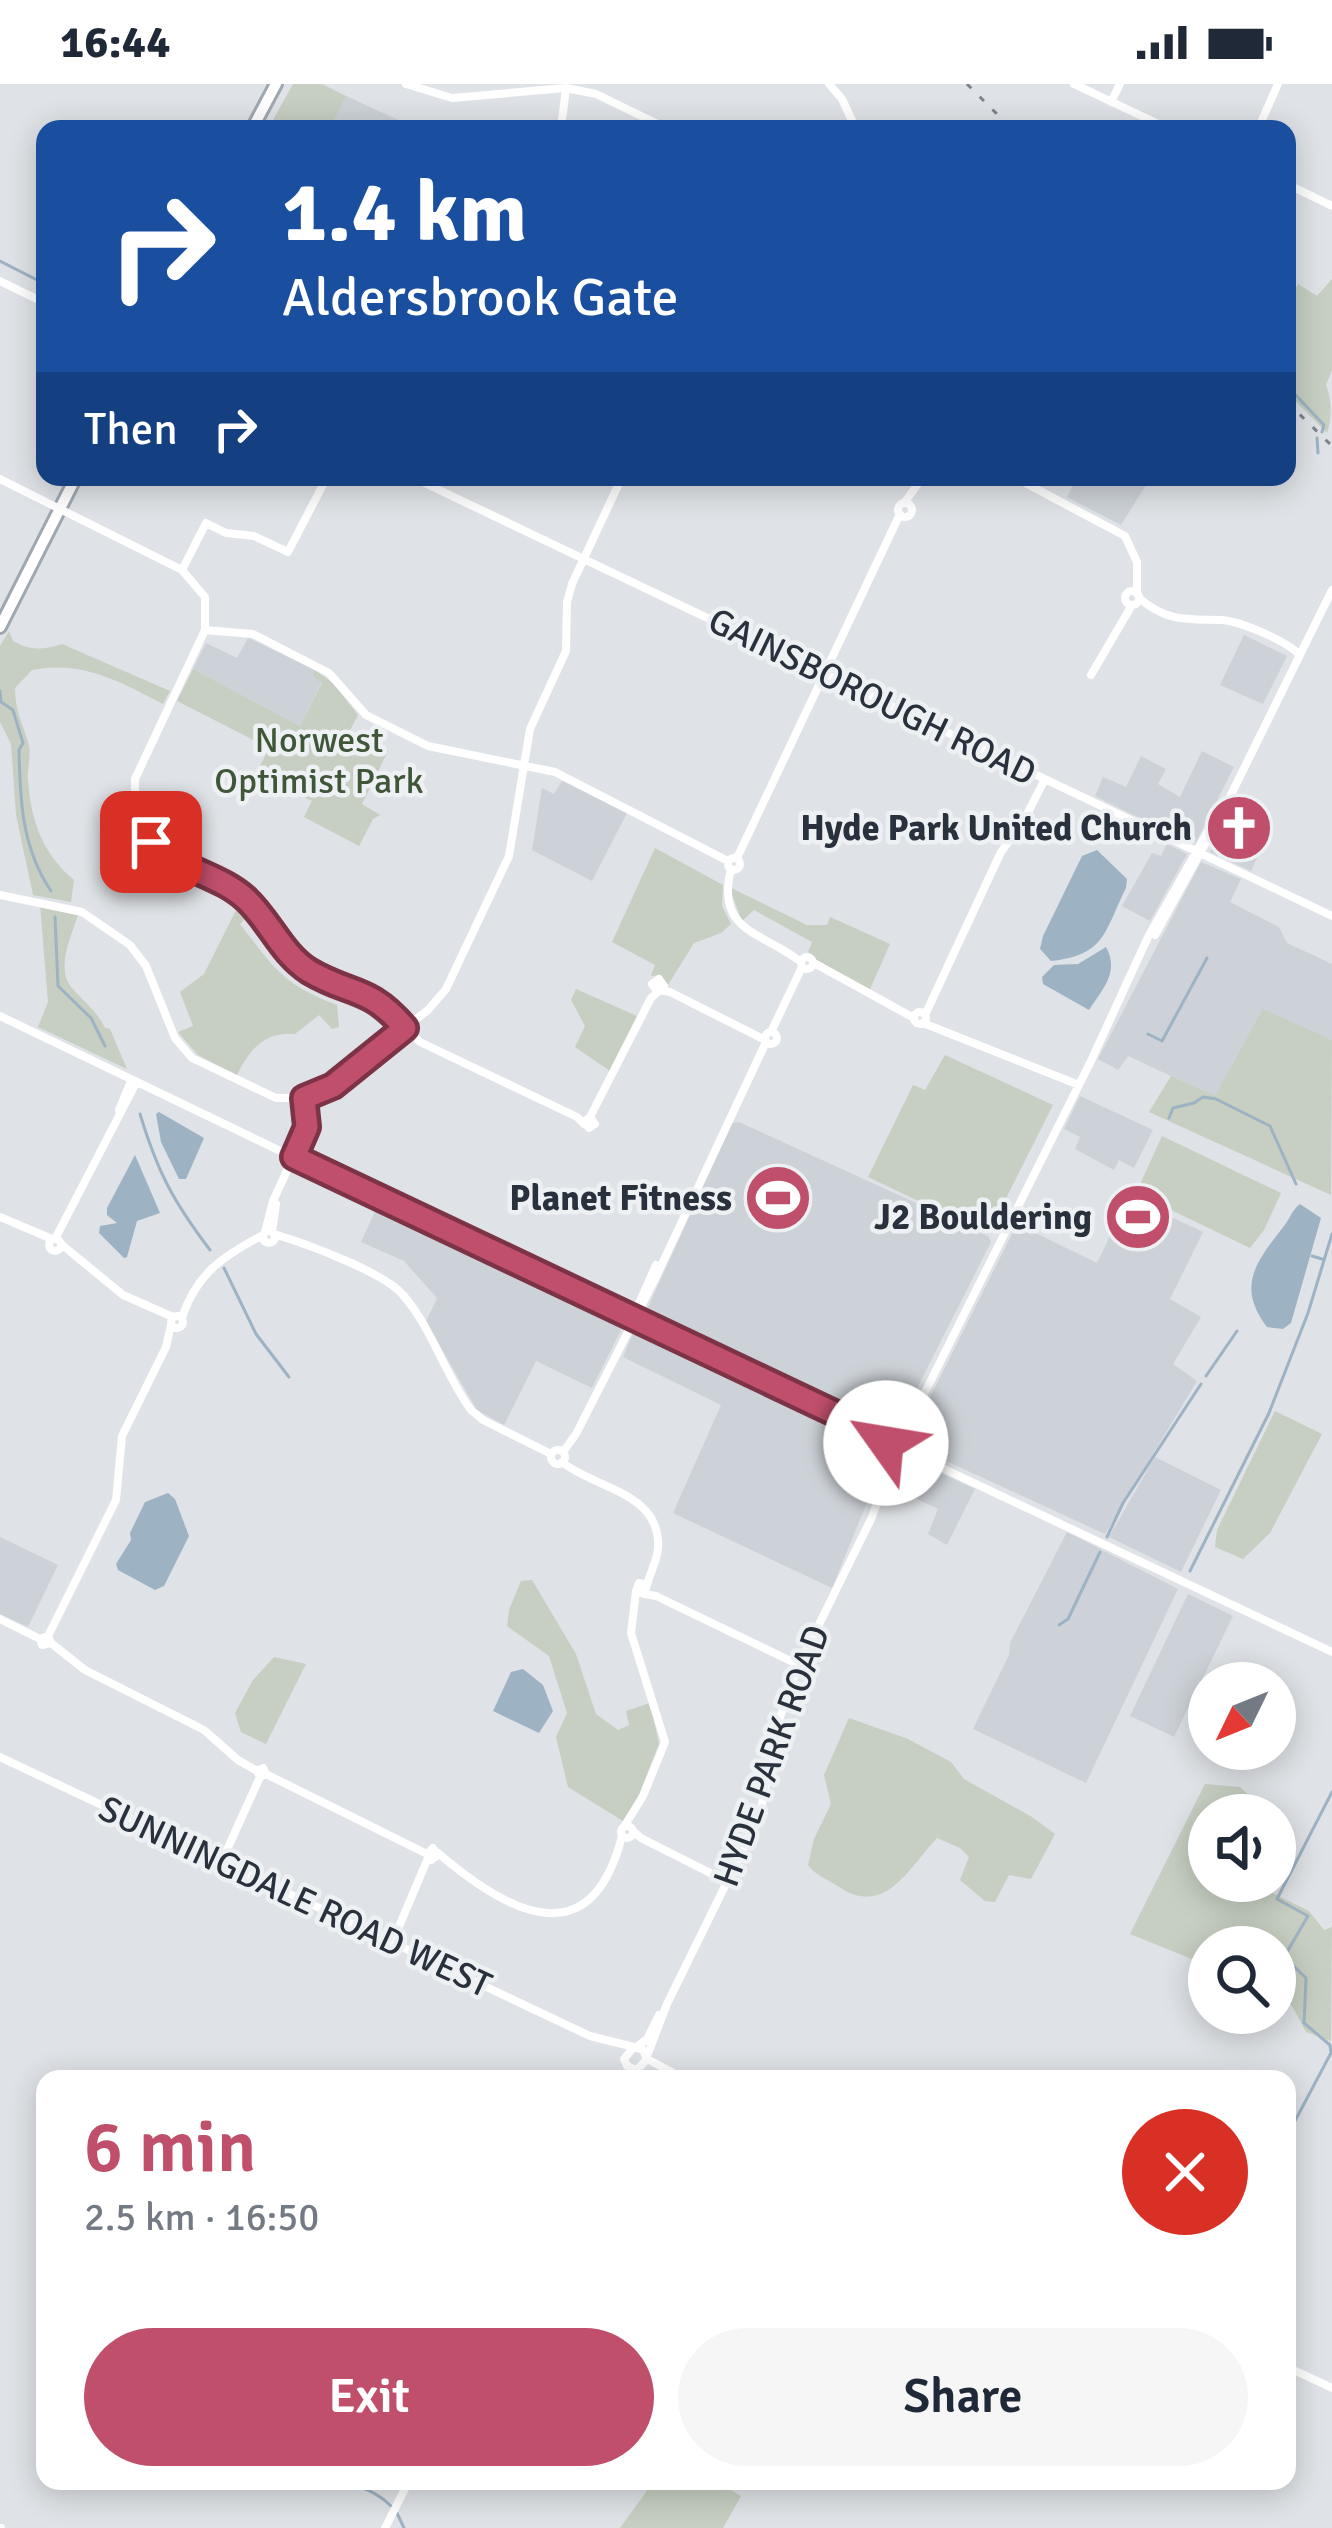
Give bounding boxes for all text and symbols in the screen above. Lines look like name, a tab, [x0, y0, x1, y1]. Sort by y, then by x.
text: 16:44	[60, 15, 170, 70]
text: 1.4 km	[282, 161, 527, 265]
icon: right	[84, 168, 240, 324]
text: Aldersbrook Gate	[282, 264, 679, 331]
icon: right	[202, 396, 268, 462]
text: Then	[84, 402, 178, 457]
street label: GAINSBOROUGH ROAD	[701, 598, 1043, 796]
park label: Norwest Optimist Park	[214, 718, 424, 804]
pin	[100, 791, 202, 893]
church icon: Hyde Park United Church	[1204, 793, 1274, 863]
place label: Hyde Park United Church	[800, 806, 1192, 851]
icon: arrive	[118, 809, 184, 875]
sports icon: Planet Fitness	[743, 1163, 813, 1233]
place label: Planet Fitness	[509, 1176, 732, 1221]
sports icon: J2 Bouldering	[1103, 1182, 1173, 1252]
place label: J2 Bouldering	[874, 1195, 1092, 1240]
position arrow	[823, 1380, 949, 1506]
street label: HYDE PARK ROAD	[704, 1619, 840, 1893]
north arrow	[1188, 1662, 1296, 1770]
map controls	[1188, 1662, 1296, 2034]
street label: SUNNINGDALE ROAD WEST	[92, 1786, 499, 2008]
button: sound	[1188, 1794, 1296, 1902]
button: search	[1188, 1926, 1296, 2034]
text: 6 min	[84, 2103, 256, 2192]
button: close	[1122, 2109, 1248, 2235]
text: 2.5 km · 16:50	[84, 2193, 319, 2241]
button: Exit	[84, 2328, 654, 2466]
button: Share	[678, 2328, 1248, 2466]

